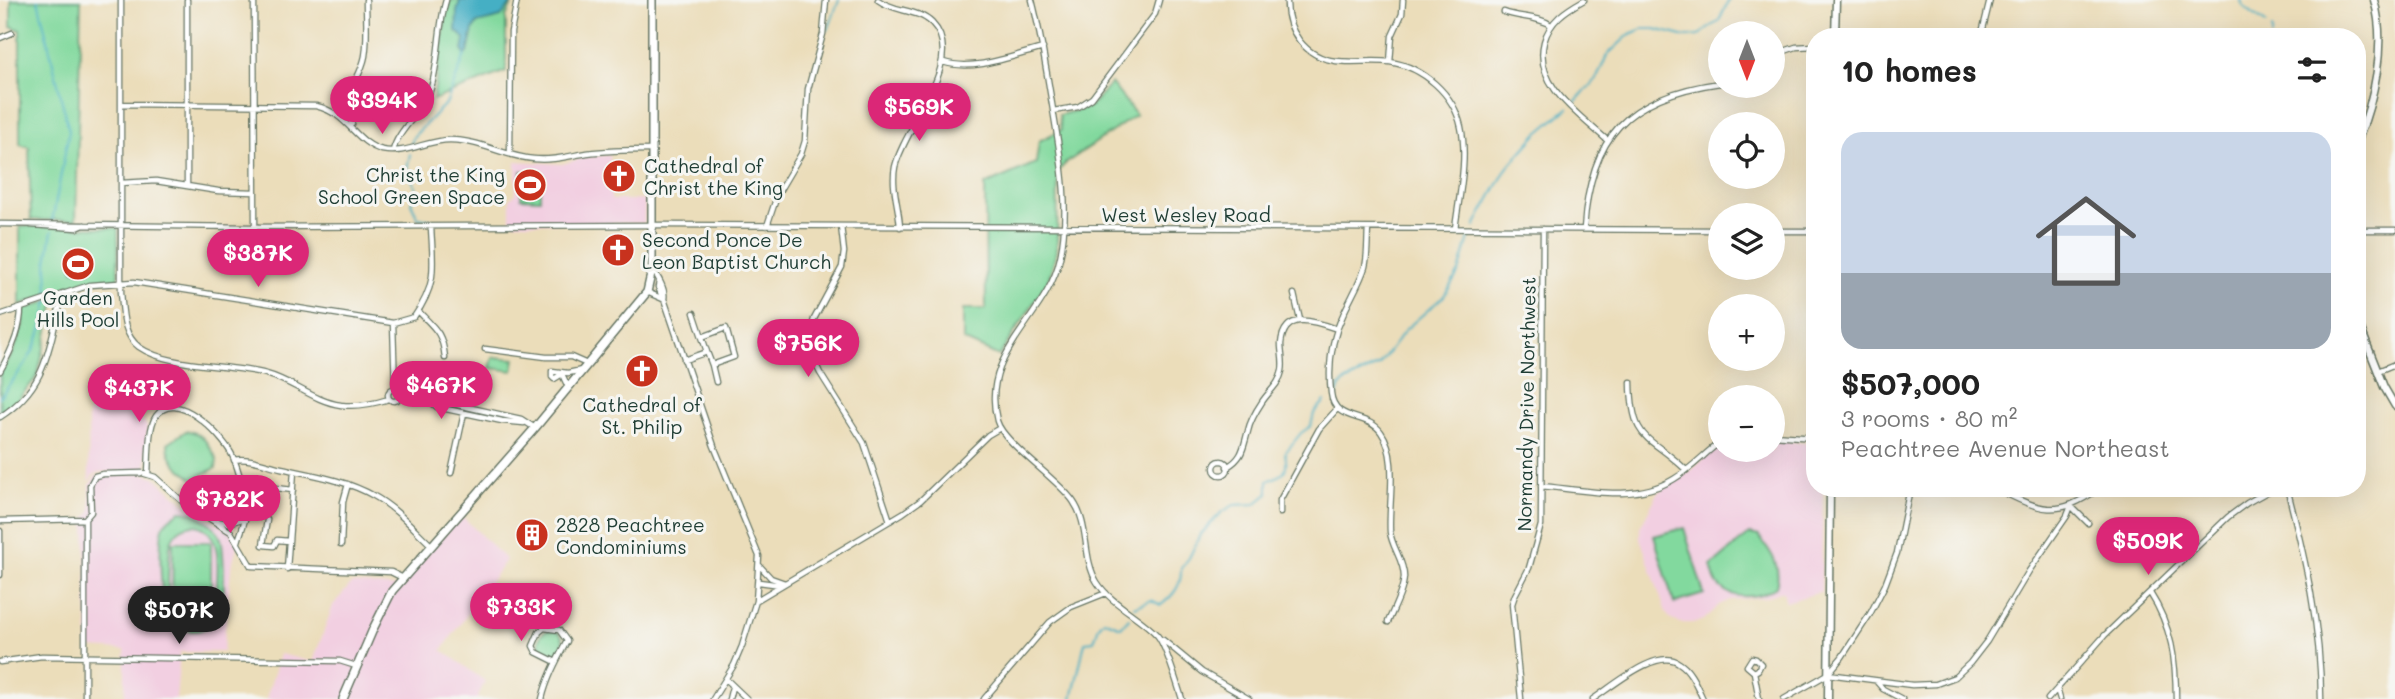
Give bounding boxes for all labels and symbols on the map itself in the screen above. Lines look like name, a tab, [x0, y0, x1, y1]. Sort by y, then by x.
north arrow	[1708, 21, 1785, 98]
pin: $394K	[333, 76, 431, 136]
pin: $569K	[870, 83, 968, 143]
place label: Cathedral of Christ the King	[644, 153, 783, 200]
church icon: Cathedral of Christ the King	[600, 157, 638, 195]
place label: Christ the King School Green Space	[318, 162, 505, 209]
sports icon: Christ the King School Green Space	[511, 166, 549, 204]
street label: West Wesley Road	[1101, 202, 1271, 227]
place label: Second Ponce De Leon Baptist Church	[642, 227, 831, 274]
pin: $387K	[209, 230, 307, 289]
church icon: Second Ponce De Leon Baptist Church	[599, 231, 637, 269]
sports icon: Garden Hills Pool	[59, 245, 97, 283]
street label: Normandy Drive Northwest	[1511, 276, 1541, 532]
place label: Garden Hills Pool	[36, 285, 120, 332]
pin: $756K	[759, 320, 857, 379]
church icon: Cathedral of St. Philip	[623, 352, 661, 390]
pin: $467K	[392, 362, 490, 421]
pin: $437K	[90, 364, 188, 424]
place label: Cathedral of St. Philip	[582, 392, 702, 439]
pin: $782K	[181, 476, 279, 535]
place label: 2828 Peachtree Condominiums	[556, 512, 705, 559]
building icon: 2828 Peachtree Condominiums	[513, 516, 551, 554]
pin: $509K	[2099, 518, 2197, 577]
pin: $733K	[472, 584, 570, 643]
pin: $507K	[130, 586, 228, 646]

